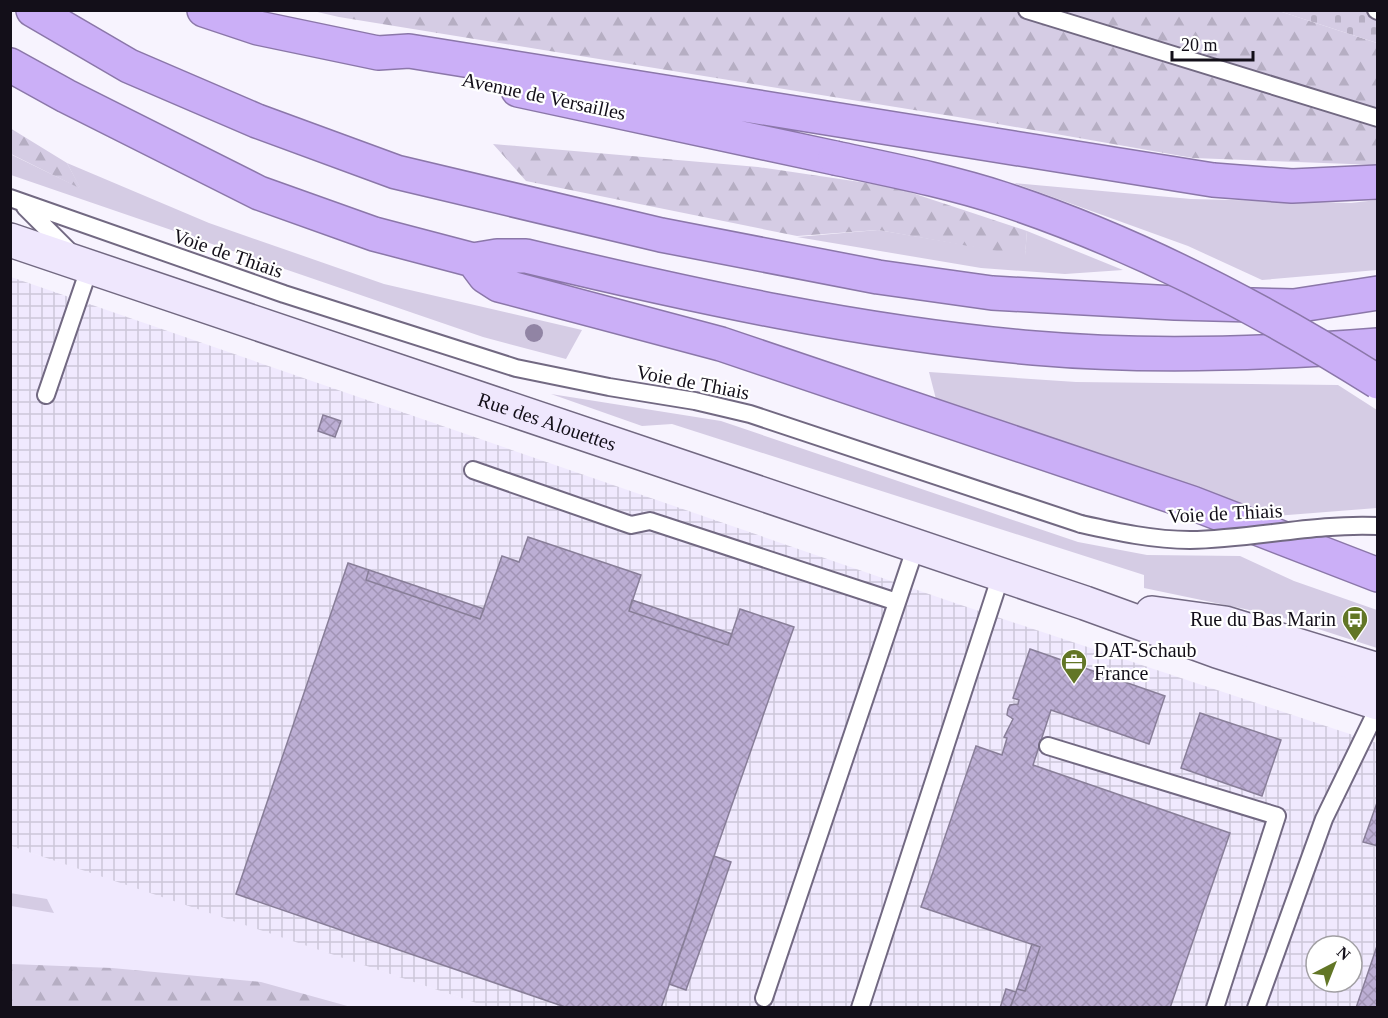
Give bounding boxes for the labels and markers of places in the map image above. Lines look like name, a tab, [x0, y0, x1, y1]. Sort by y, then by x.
bus stop icon: Rue du Bas Marin	[1340, 604, 1370, 642]
place label: Rue du Bas Marin	[1190, 608, 1336, 630]
place label: DAT-Schaub France	[1094, 639, 1197, 684]
office icon: DAT-Schaub France	[1059, 647, 1089, 685]

